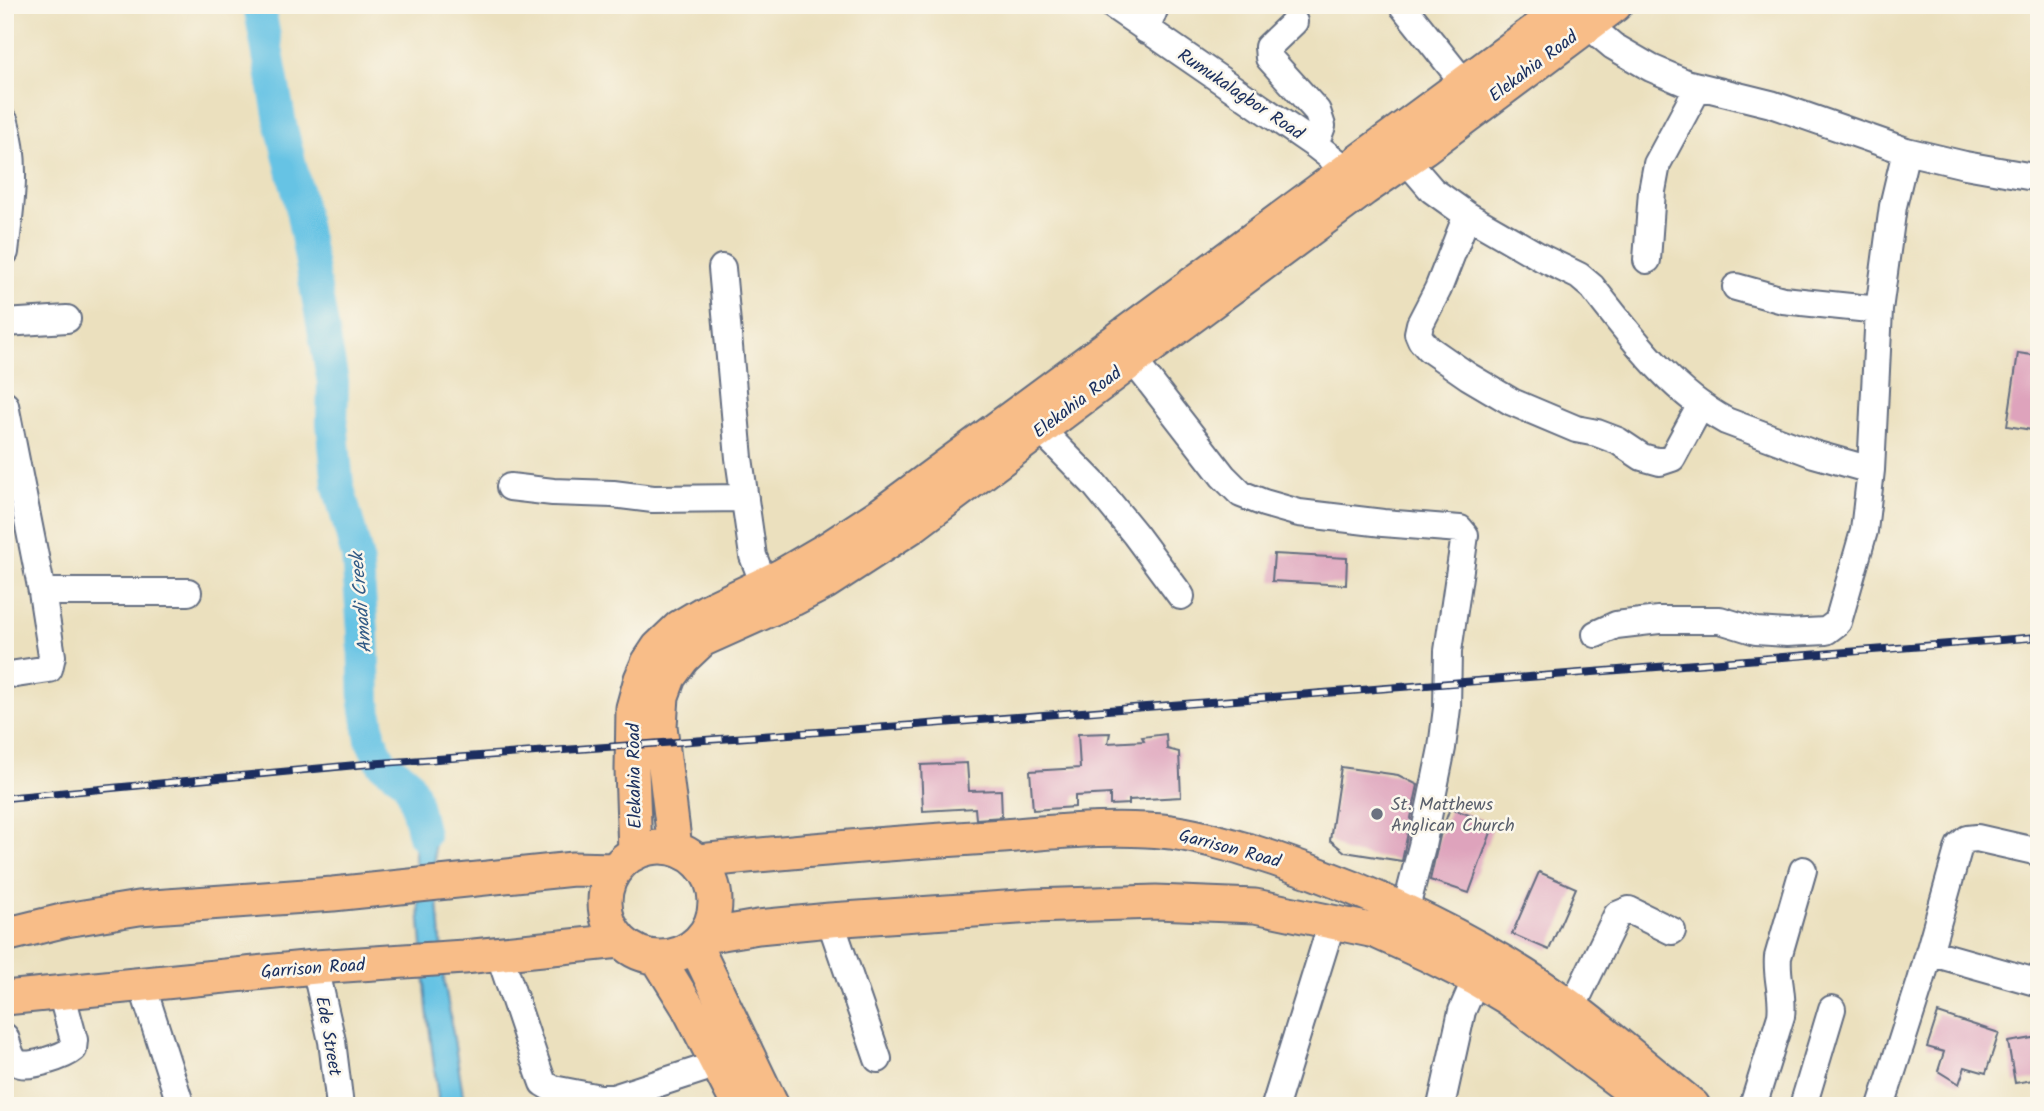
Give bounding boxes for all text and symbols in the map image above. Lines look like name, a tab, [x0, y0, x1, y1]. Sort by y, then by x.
street label: Elekahia Road	[1483, 23, 1586, 111]
street label: Rumukalagbor Road	[1171, 42, 1310, 149]
street label: Elekahia Road	[1027, 359, 1130, 447]
water label: Amadi Creek	[342, 548, 381, 654]
street label: Elekahia Road	[620, 722, 651, 829]
place label: St. Matthews Anglican Church	[1391, 791, 1515, 841]
marker: St. Matthews Anglican Church	[1369, 806, 1385, 822]
street label: Garrison Road	[1175, 822, 1285, 877]
street label: Garrison Road	[260, 951, 367, 988]
street label: Ede Street	[306, 994, 349, 1079]

